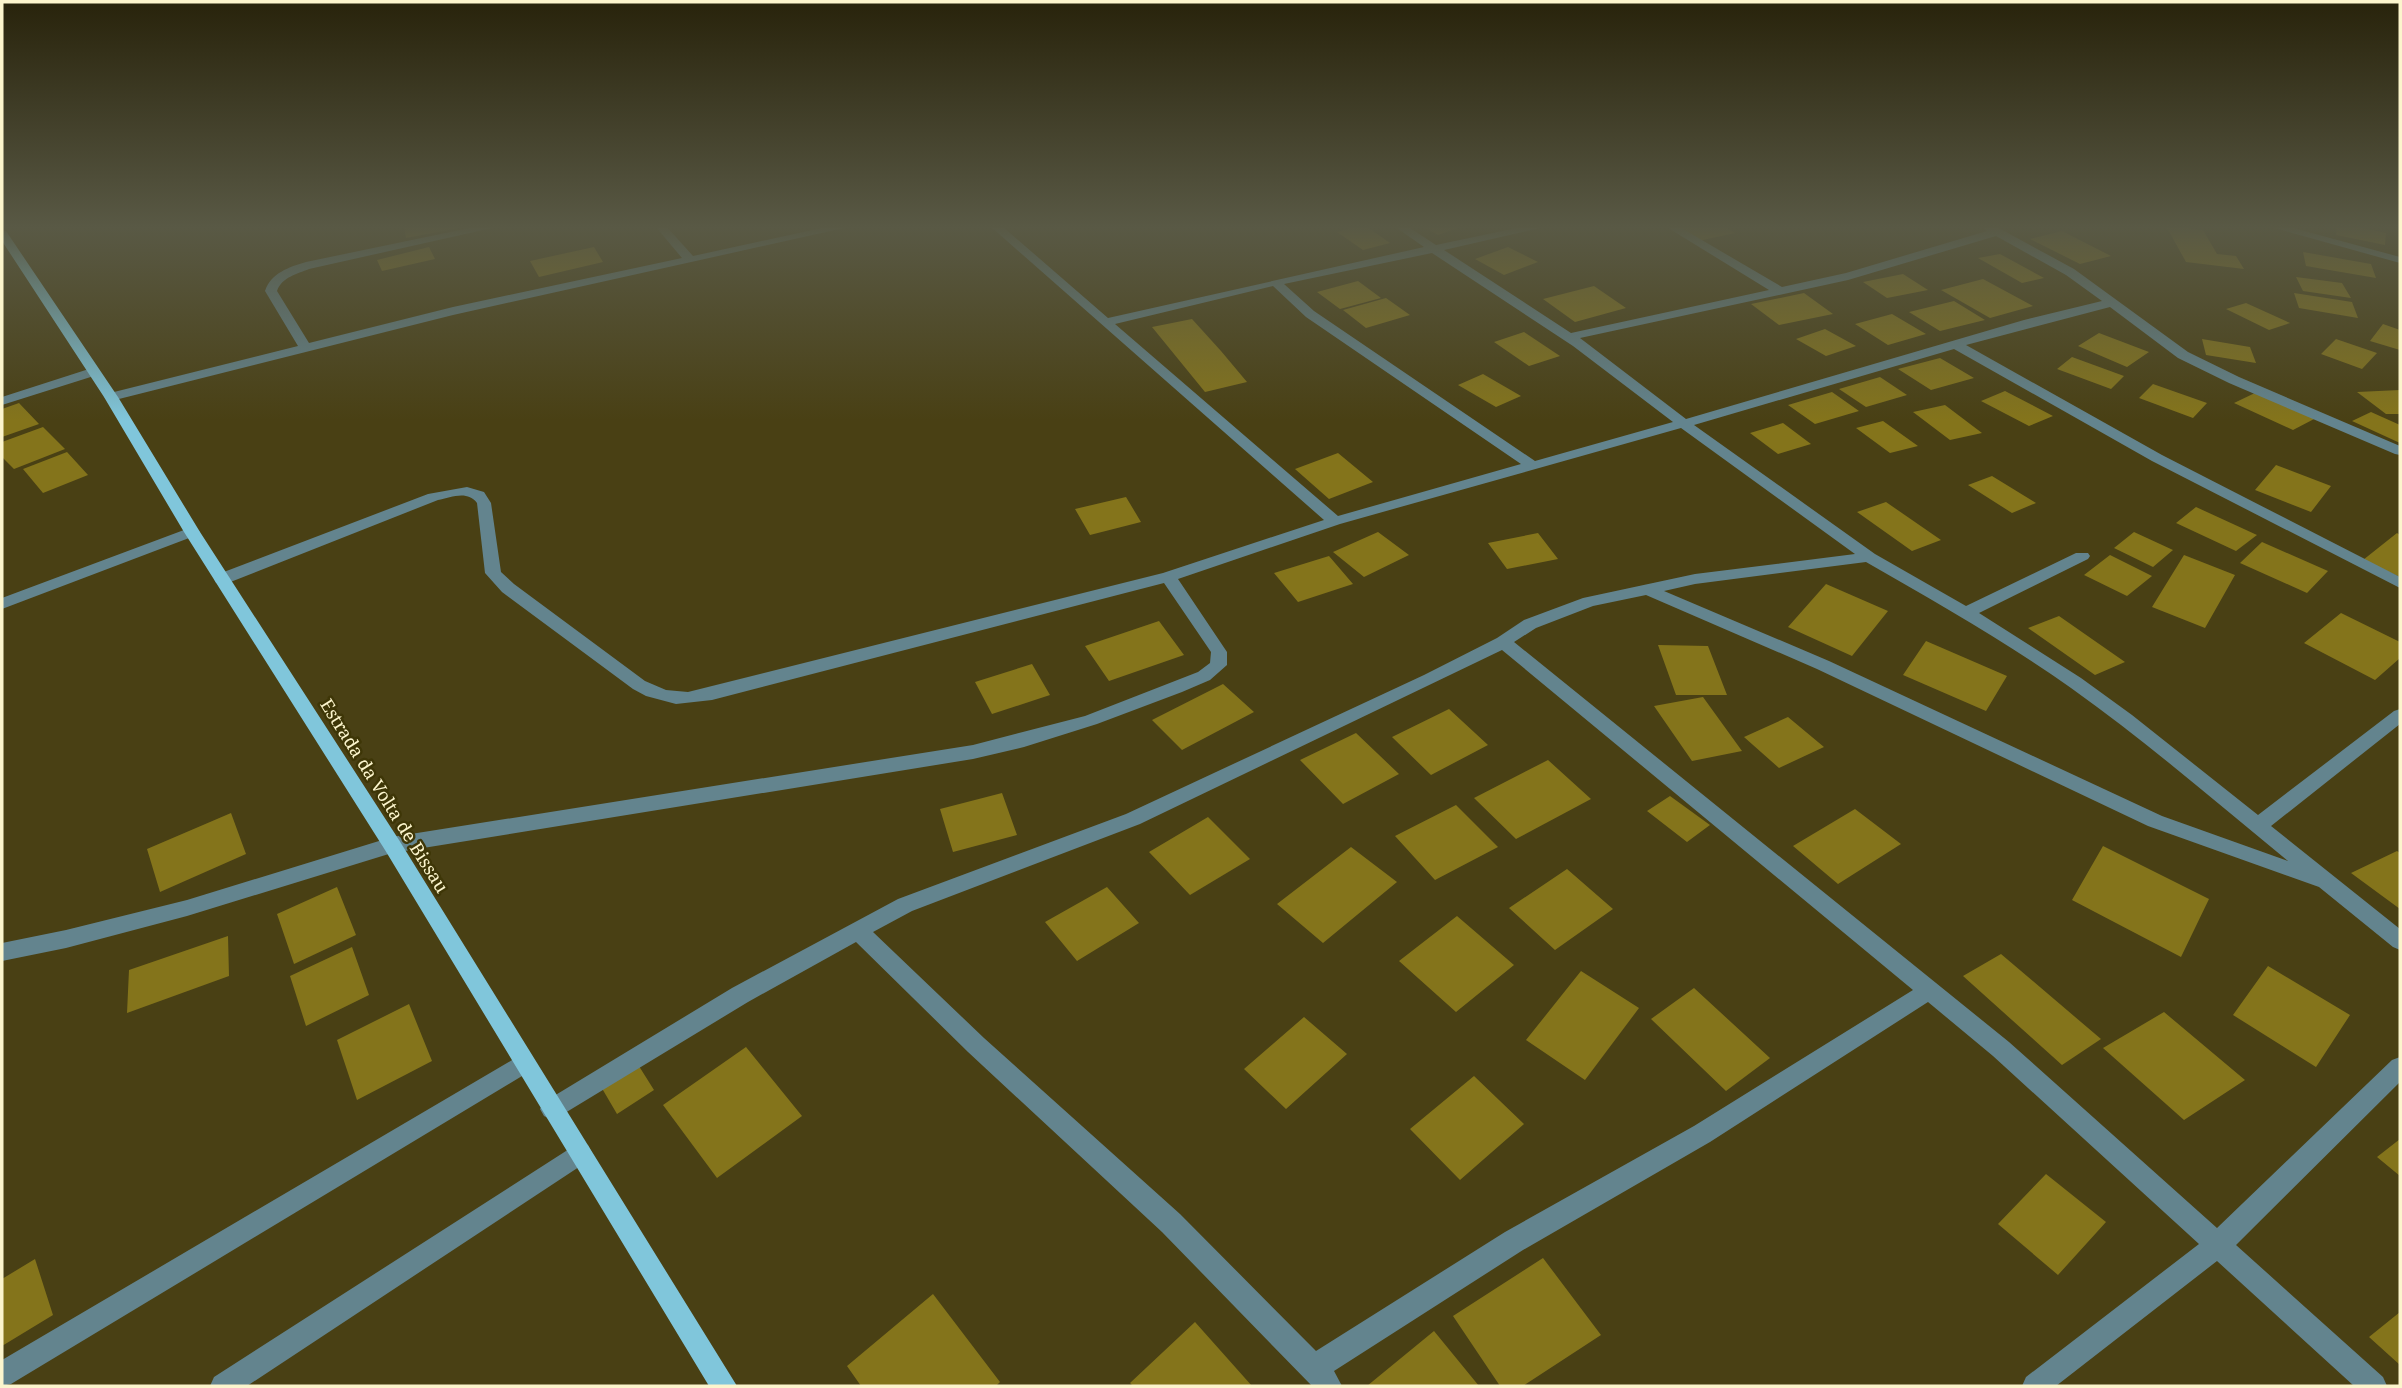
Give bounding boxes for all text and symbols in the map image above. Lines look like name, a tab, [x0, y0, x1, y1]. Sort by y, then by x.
street label: Estrada da Volta de Bissau	[315, 694, 455, 898]

